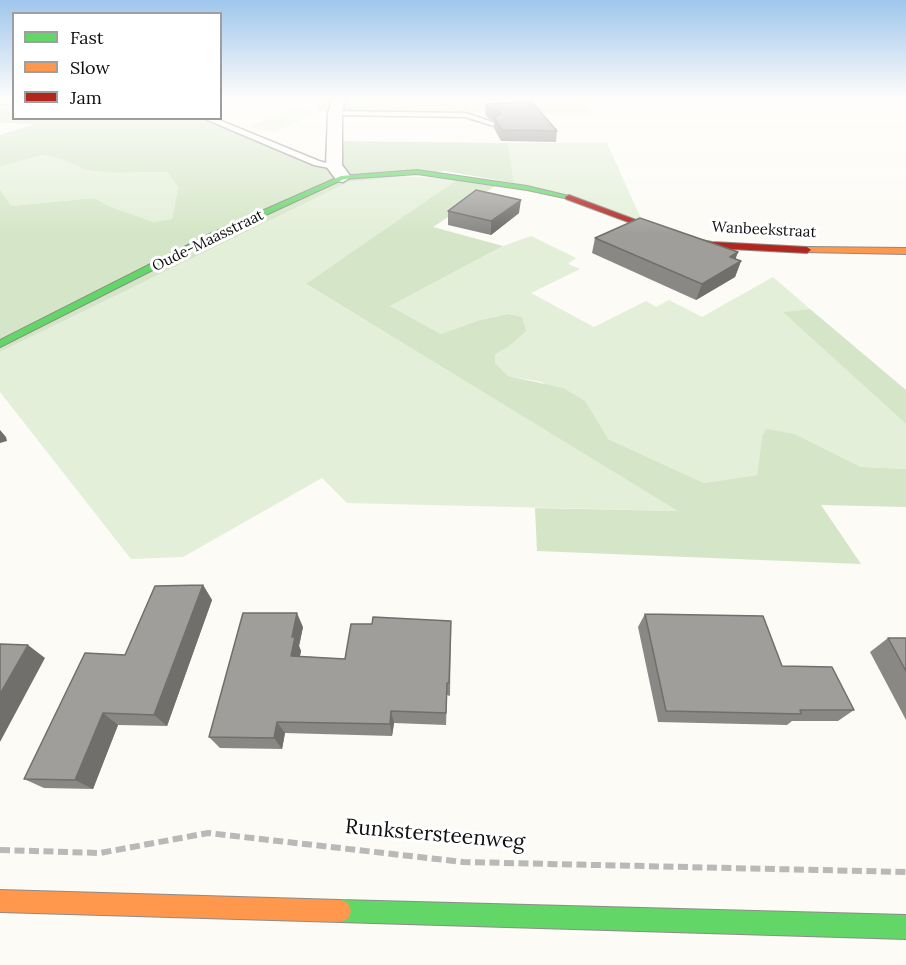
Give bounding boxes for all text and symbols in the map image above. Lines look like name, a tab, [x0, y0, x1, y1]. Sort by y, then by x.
legend	[12, 12, 222, 120]
text: Fast	[70, 26, 104, 49]
text: Slow	[70, 56, 110, 79]
text: Jam	[70, 86, 102, 109]
street label: Oude-Maasstraat	[149, 206, 267, 276]
street label: Wanbeekstraat	[711, 218, 817, 242]
street label: Runkstersteenweg	[344, 815, 526, 855]

